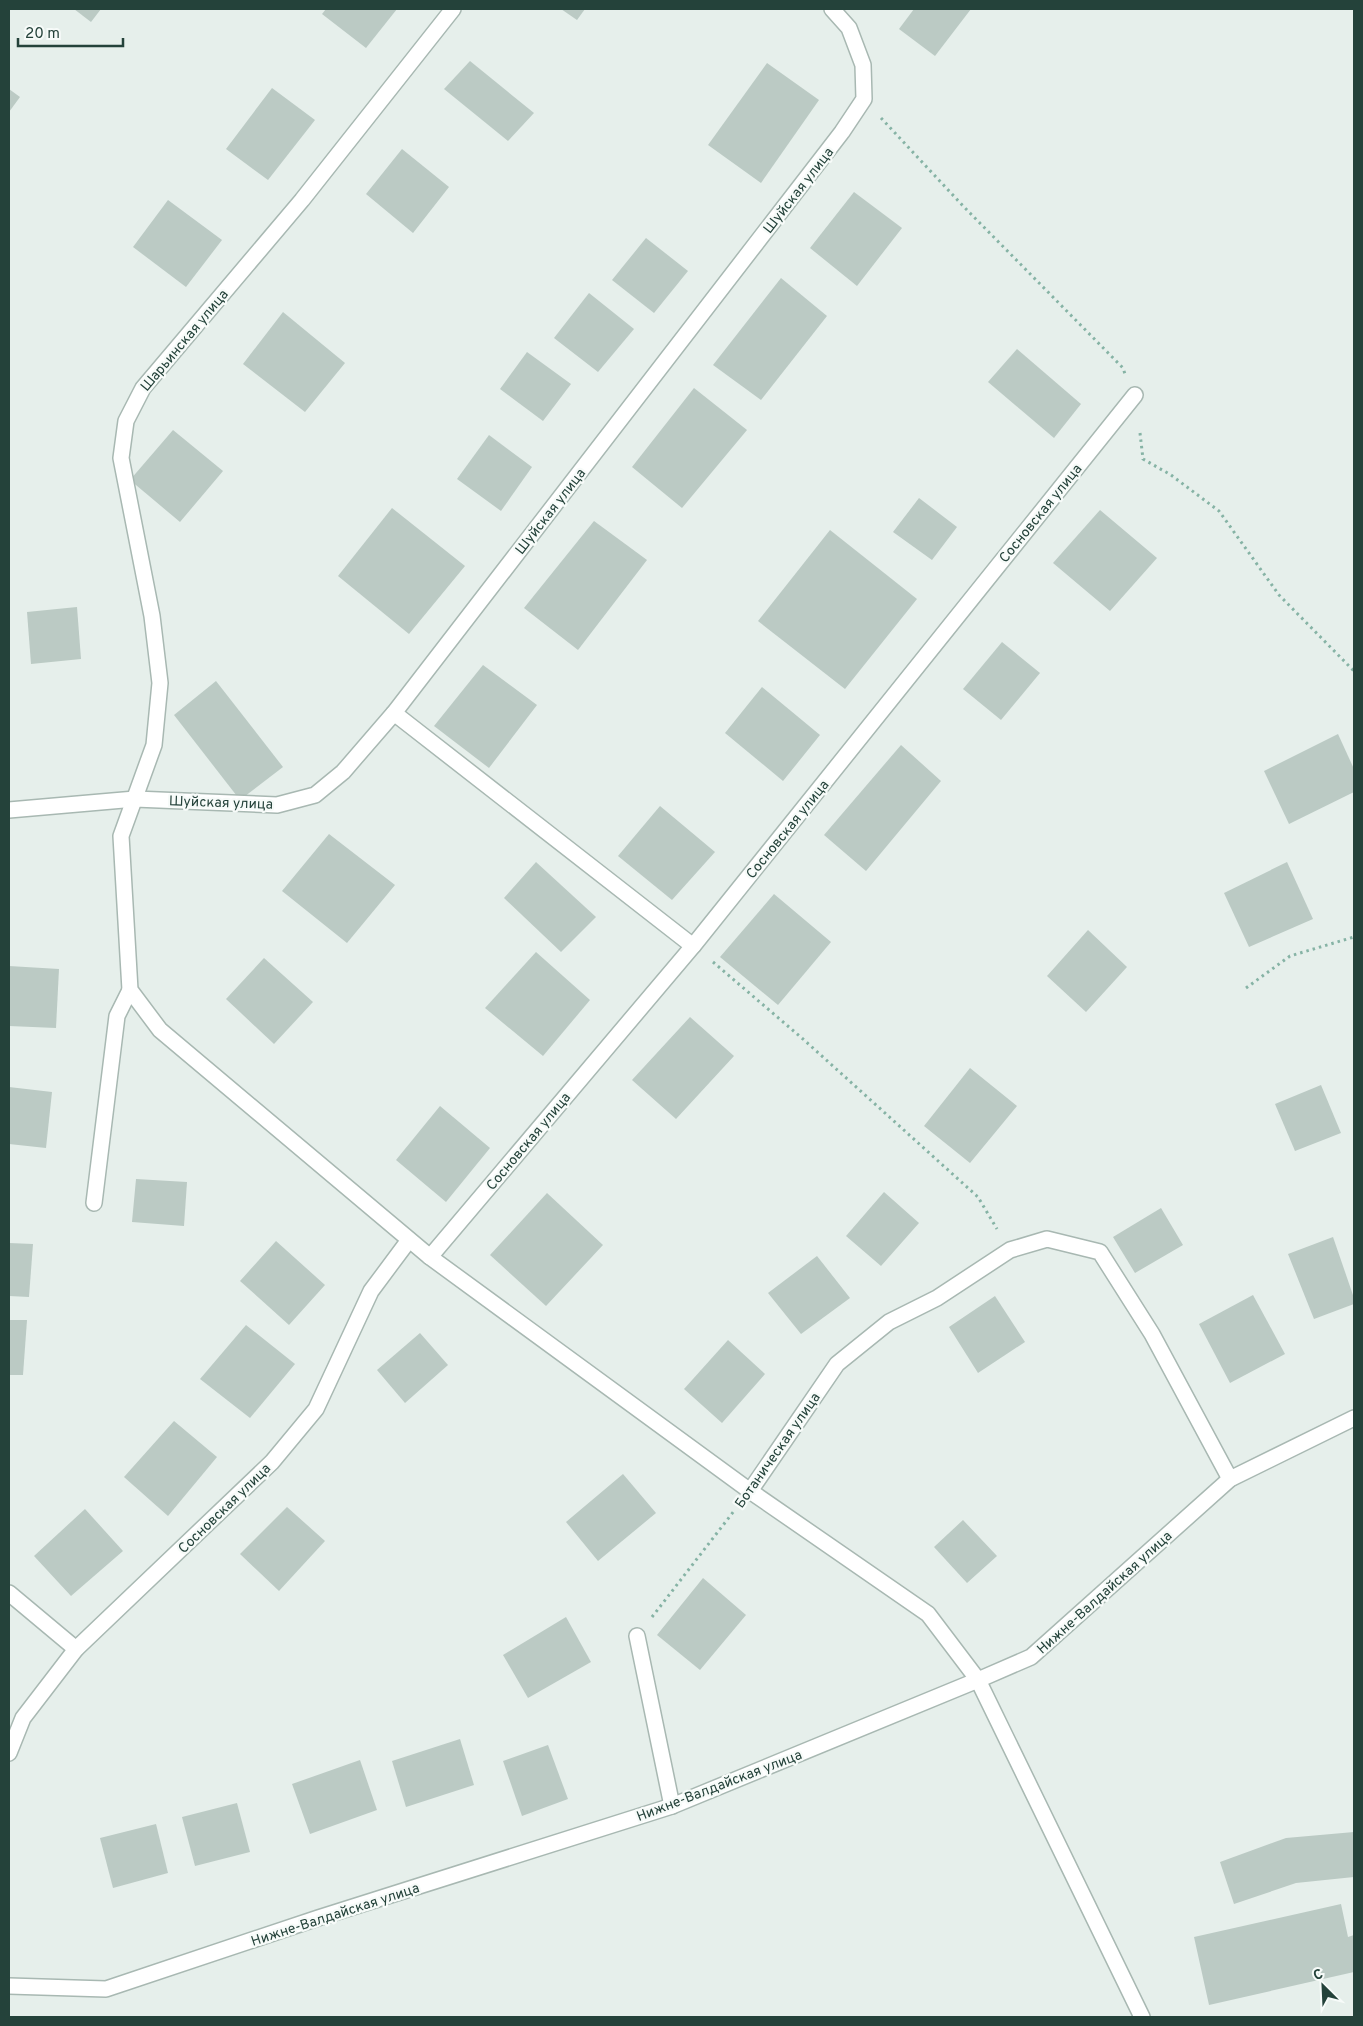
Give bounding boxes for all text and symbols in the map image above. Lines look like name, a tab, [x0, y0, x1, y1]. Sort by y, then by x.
scale bar	[18, 15, 122, 47]
text: 20 m	[25, 25, 60, 44]
street label: Шуйская улица	[760, 145, 838, 237]
street label: Шарьинская улица	[138, 287, 233, 395]
street label: Сосновская улица	[996, 461, 1086, 567]
street label: Шуйская улица	[512, 466, 590, 558]
street label: Сосновская улица	[743, 777, 833, 883]
street label: Шуйская улица	[168, 793, 273, 814]
street label: Сосновская улица	[483, 1090, 575, 1194]
street label: Ботаническая улица	[732, 1390, 825, 1512]
street label: Сосновская улица	[175, 1461, 275, 1558]
street label: Нижне-Валдайская улица	[1034, 1528, 1176, 1658]
street label: Нижне-Валдайская улица	[634, 1747, 805, 1826]
street label: Нижне-Валдайская улица	[249, 1880, 422, 1951]
north arrow	[1298, 1961, 1348, 2011]
text: С	[1311, 1966, 1326, 1985]

